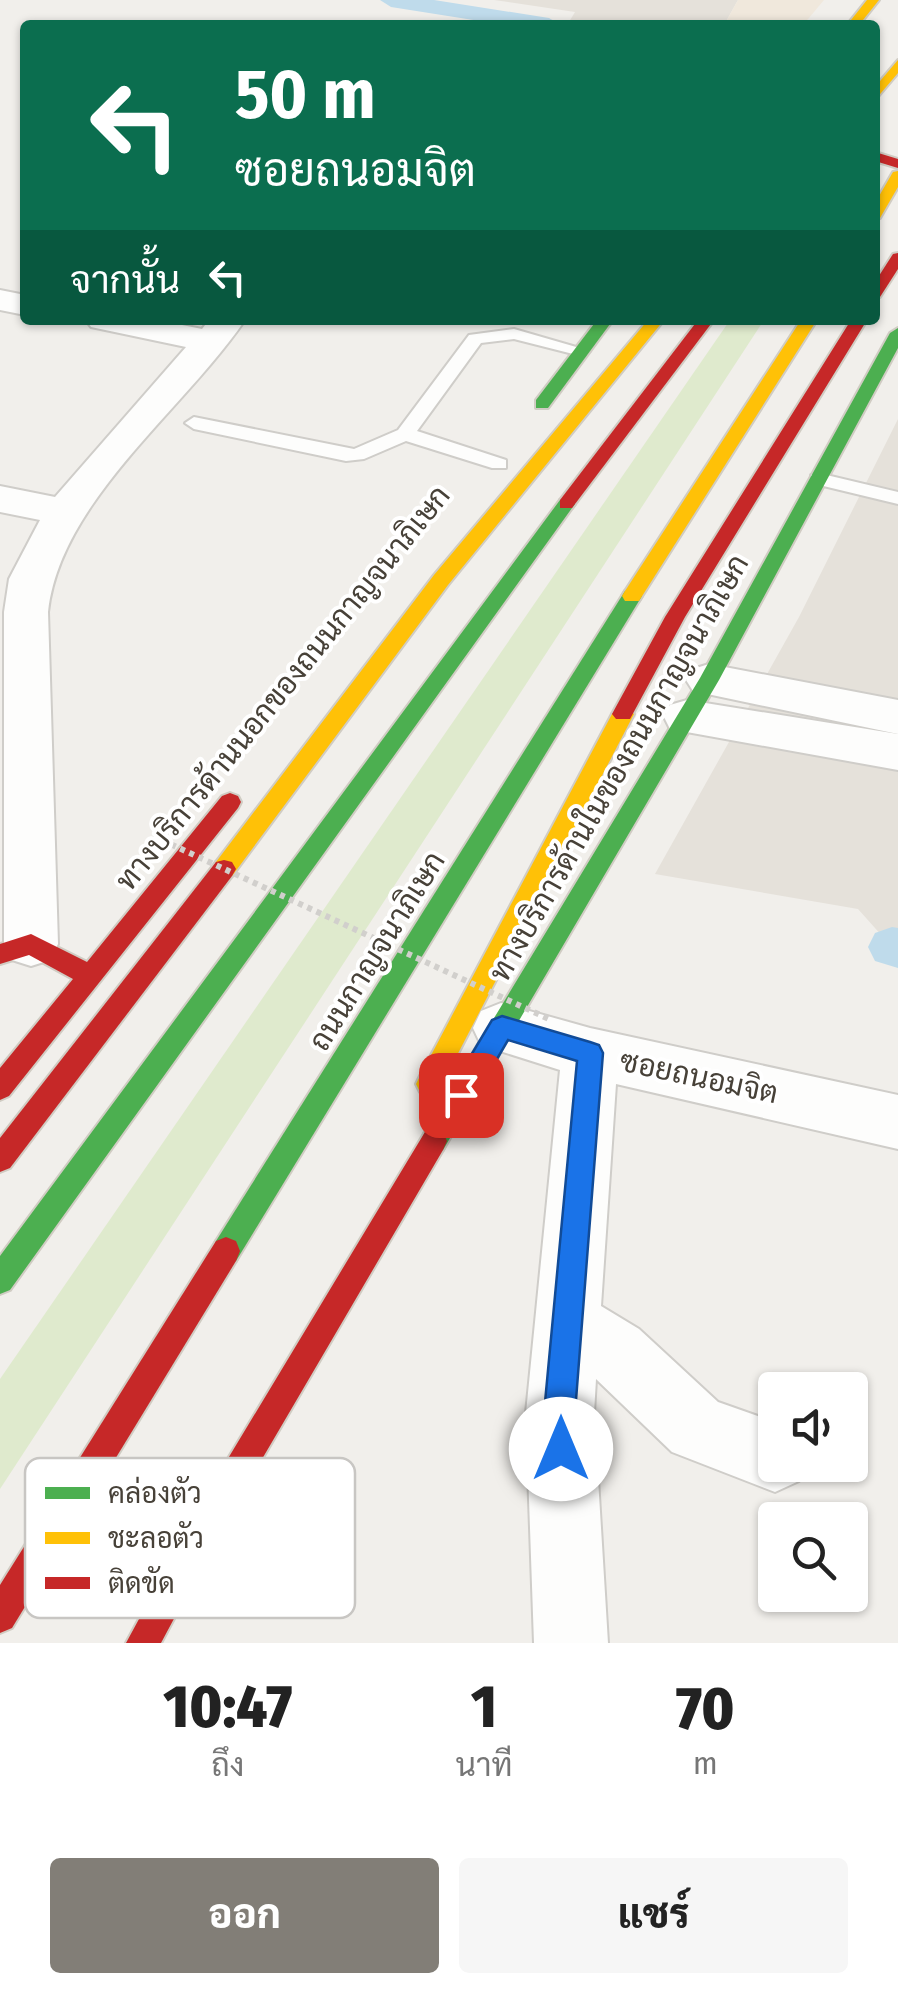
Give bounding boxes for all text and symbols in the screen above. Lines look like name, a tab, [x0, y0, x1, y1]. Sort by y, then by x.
text: 50 m	[235, 53, 376, 137]
icon: left	[70, 60, 200, 190]
text: ซอยถนอมจิต	[235, 144, 476, 198]
icon: left	[200, 250, 255, 305]
text: จากนั้น	[70, 257, 180, 303]
street label: ทางบริการด้านนอกของถนนกาญจนาภิเษก	[106, 476, 458, 898]
street label: ทางบริการด้านในของถนนกาญจนาภิเษก	[479, 547, 756, 988]
street label: ถนนกาญจนาภิเษก	[301, 845, 453, 1057]
street label: ซอยถนอมจิต	[617, 1043, 781, 1111]
pin	[419, 1053, 504, 1138]
icon: arrive	[434, 1068, 489, 1123]
map controls	[758, 1372, 868, 1612]
button: sound	[758, 1372, 868, 1482]
position arrow	[509, 1397, 613, 1501]
legend	[25, 1458, 355, 1618]
text: คล่องตัว	[108, 1475, 202, 1510]
button: search	[758, 1502, 868, 1612]
text: ชะลอตัว	[108, 1520, 204, 1555]
text: ติดขัด	[108, 1565, 175, 1600]
text: 10:47	[163, 1671, 292, 1743]
text: 1	[471, 1671, 497, 1743]
text: 70	[676, 1673, 735, 1745]
text: m	[693, 1744, 718, 1782]
text: ถึง	[211, 1746, 244, 1784]
text: นาที	[456, 1746, 513, 1784]
button: ออก	[50, 1858, 439, 1973]
button: แชร์	[459, 1858, 848, 1973]

